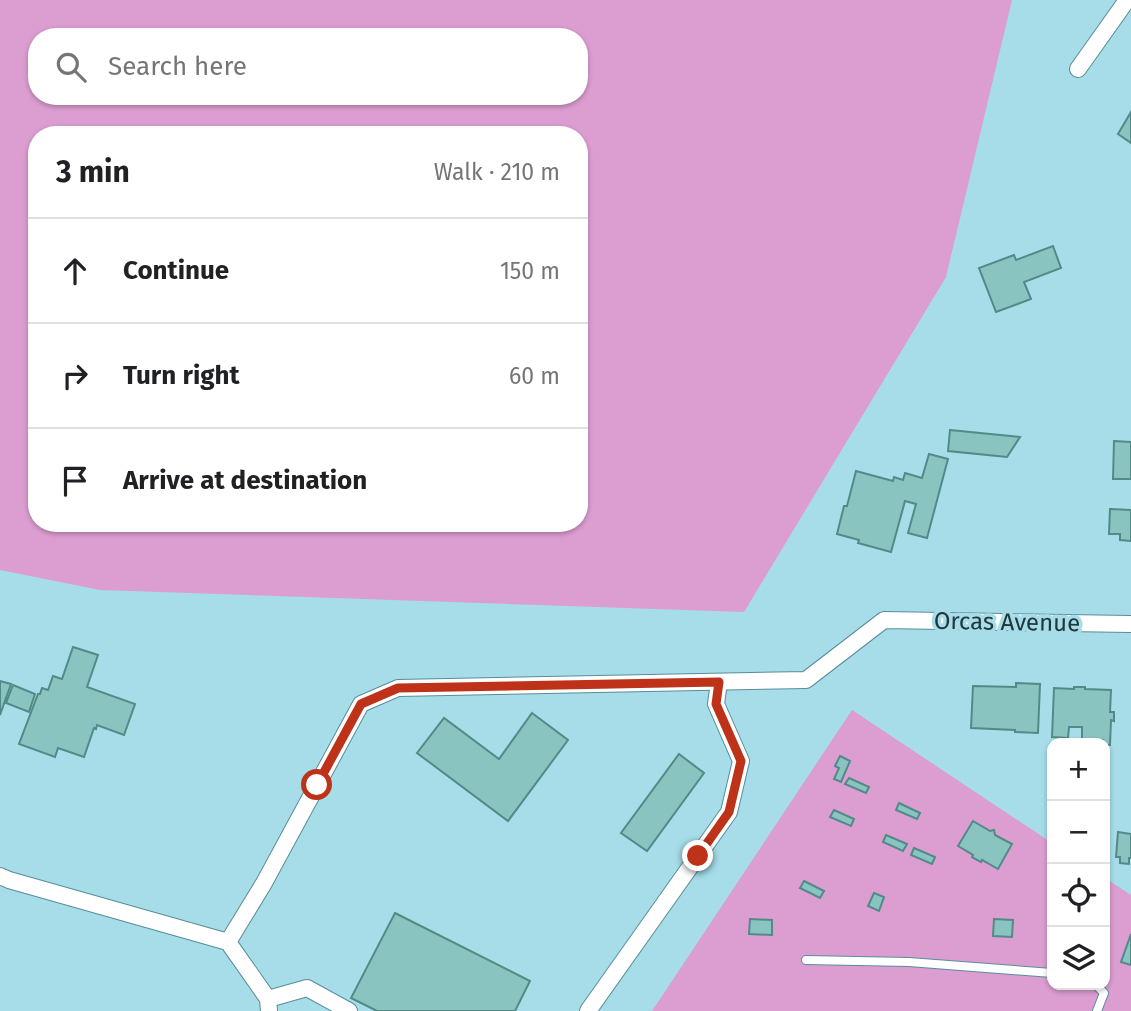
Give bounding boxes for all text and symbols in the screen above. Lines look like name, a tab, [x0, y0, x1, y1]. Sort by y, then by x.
search box	[28, 28, 588, 105]
icon: search	[52, 48, 90, 86]
text: Search here	[108, 51, 247, 82]
text: 3 min	[56, 154, 130, 190]
text: Walk · 210 m	[434, 158, 560, 186]
icon: ahead	[56, 252, 94, 290]
text: Continue	[123, 255, 229, 286]
text: 150 m	[500, 257, 560, 285]
icon: right	[56, 357, 94, 395]
text: Turn right	[123, 360, 240, 391]
text: 60 m	[509, 362, 560, 390]
icon: arrive	[56, 462, 94, 500]
text: Arrive at destination	[123, 465, 367, 496]
street label: Orcas Avenue	[934, 607, 1080, 637]
map controls	[1047, 738, 1110, 990]
button: +	[1047, 738, 1110, 801]
route start	[301, 769, 332, 800]
button: −	[1047, 801, 1110, 864]
route end	[682, 840, 713, 871]
button: locate	[1047, 864, 1110, 927]
button: layers	[1047, 927, 1110, 990]

